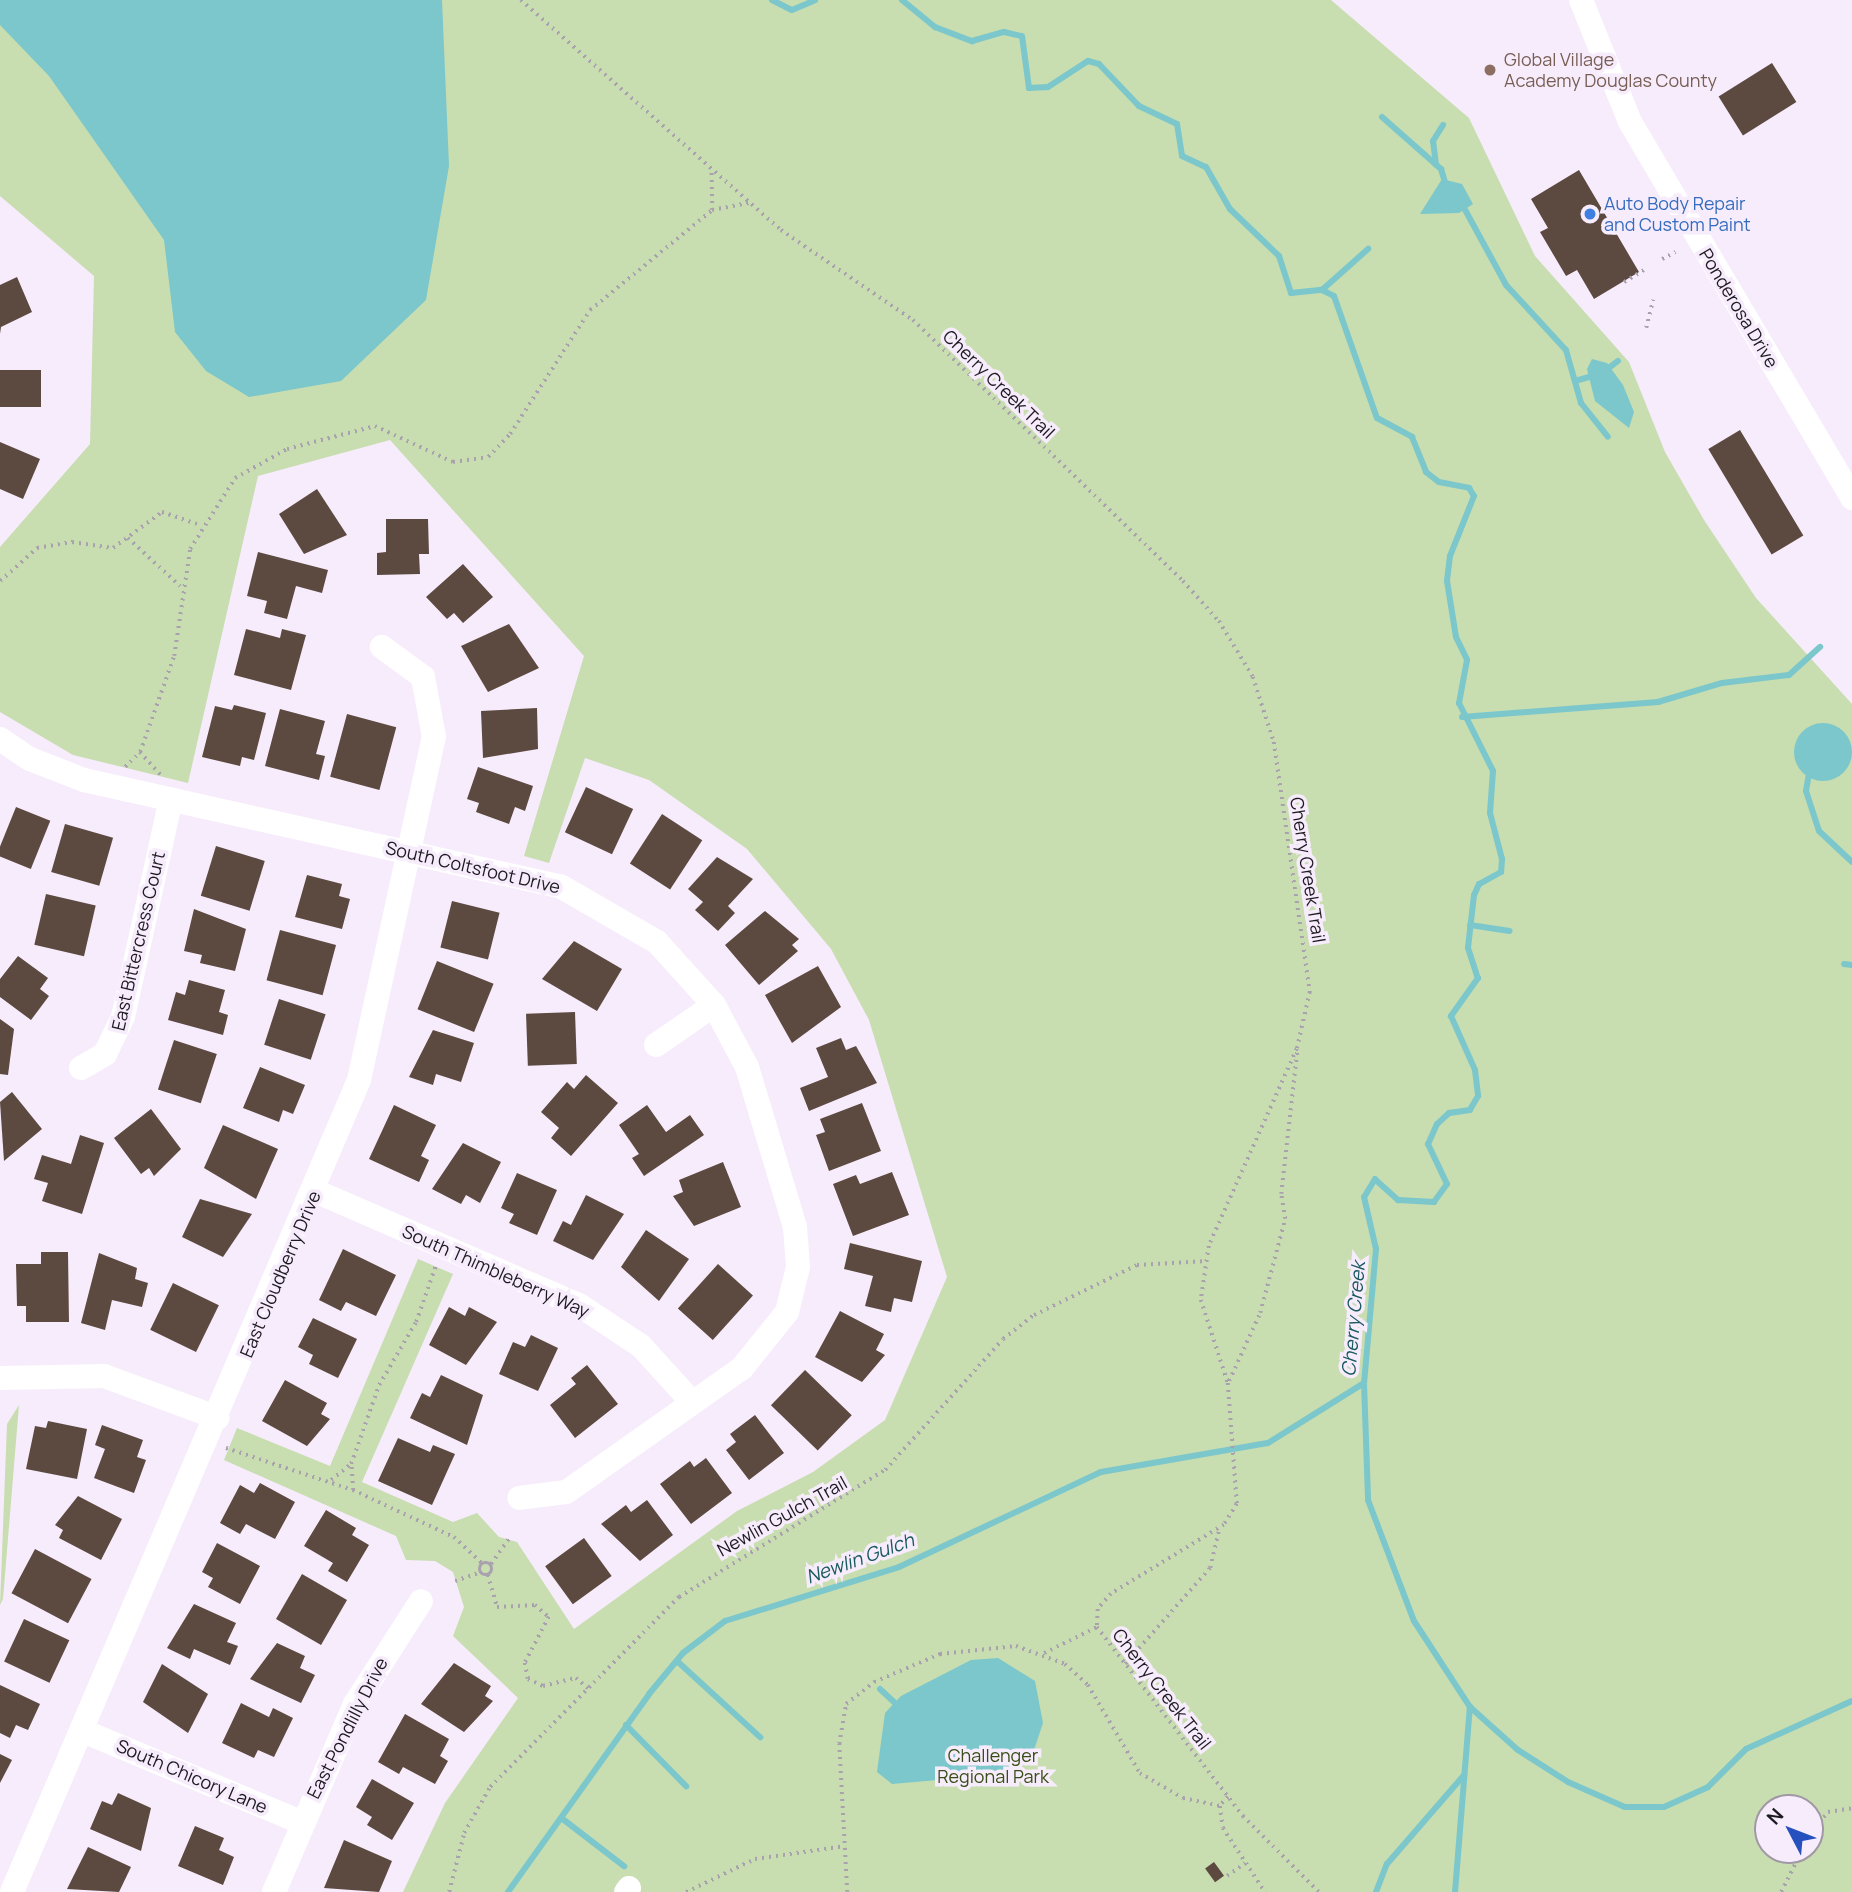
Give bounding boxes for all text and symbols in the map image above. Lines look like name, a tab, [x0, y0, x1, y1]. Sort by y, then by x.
place label: Global Village Academy Douglas County	[1504, 49, 1717, 92]
marker: Global Village Academy Douglas County	[1482, 62, 1498, 78]
place label: Auto Body Repair and Custom Paint	[1604, 193, 1751, 235]
marker: Auto Body Repair and Custom Paint	[1582, 206, 1598, 222]
street label: Ponderosa Drive	[1695, 244, 1783, 372]
street label: Cherry Creek Trail	[939, 325, 1059, 443]
street label: Cherry Creek Trail	[1286, 796, 1330, 944]
street label: South Coltsfoot Drive	[384, 836, 562, 898]
street label: East Bittercress Court	[107, 849, 169, 1033]
street label: East Cloudberry Drive	[235, 1187, 325, 1361]
street label: South Thimbleberry Way	[399, 1220, 593, 1322]
water label: Cherry Creek	[1338, 1261, 1370, 1377]
street label: Newlin Gulch Trail	[713, 1471, 851, 1561]
water label: Newlin Gulch	[803, 1529, 917, 1589]
street label: Cherry Creek Trail	[1108, 1624, 1216, 1754]
street label: East Pondlilly Drive	[302, 1654, 392, 1802]
street label: South Chicory Lane	[113, 1734, 271, 1818]
park label: Challenger Regional Park	[937, 1745, 1049, 1788]
north arrow	[1754, 1794, 1824, 1864]
text: N	[1761, 1803, 1789, 1830]

